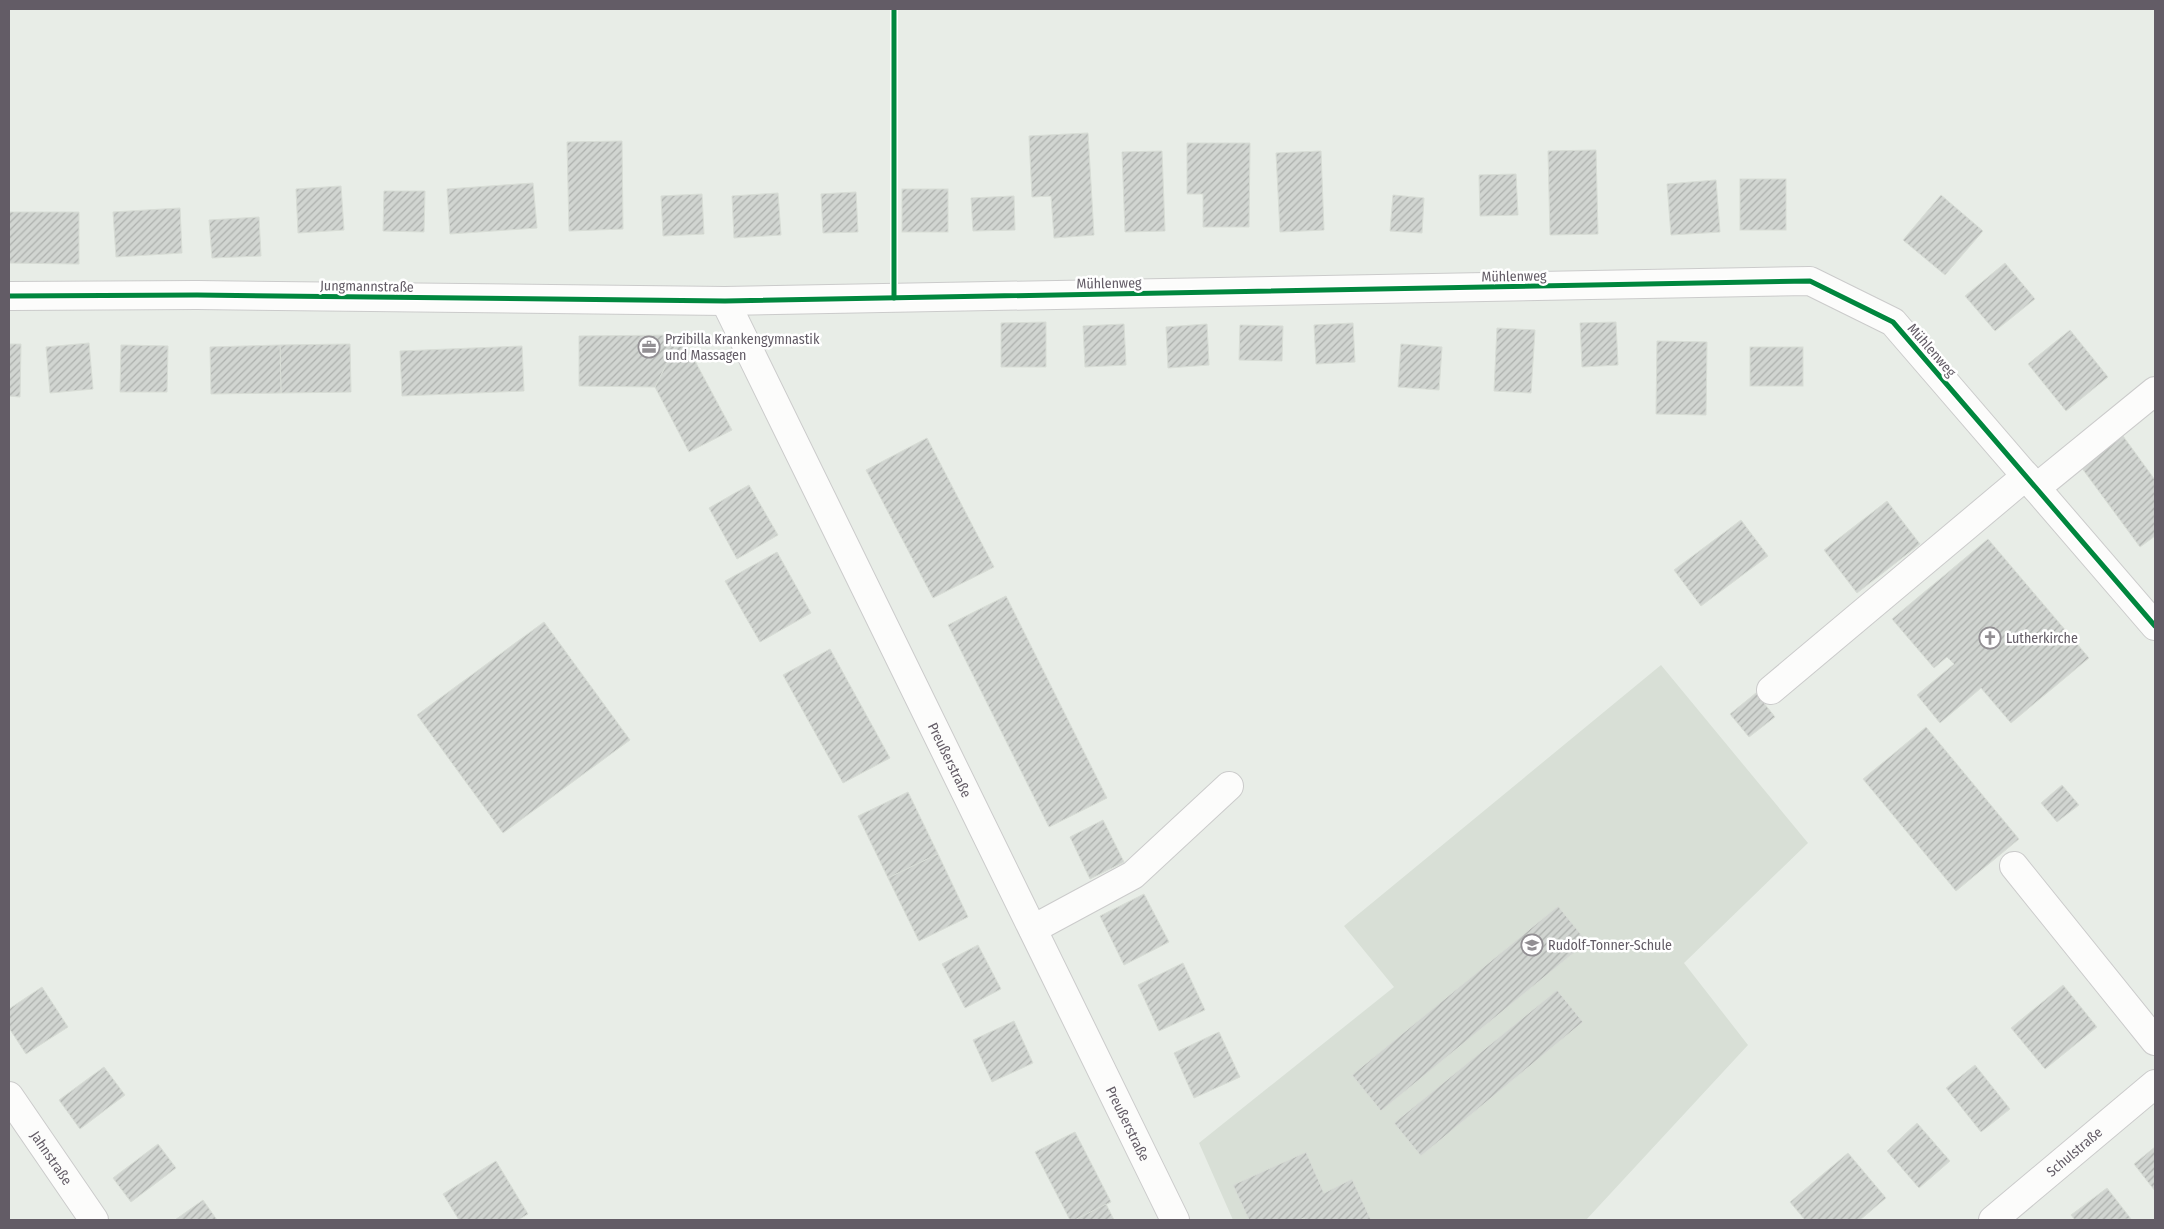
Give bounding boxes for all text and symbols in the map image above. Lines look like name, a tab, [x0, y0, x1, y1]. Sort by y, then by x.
street label: Mühlenweg	[1481, 267, 1547, 286]
street label: Mühlenweg	[1076, 274, 1142, 293]
street label: Jungmannstraße	[320, 277, 414, 296]
street label: Mühlenweg	[1904, 320, 1960, 381]
place label: Przibilla Krankengymnastik und Massagen	[665, 331, 820, 364]
office icon: Przibilla Krankengymnastik und Massagen	[637, 335, 661, 359]
church icon: Lutherkirche	[1978, 626, 2002, 650]
place label: Lutherkirche	[2006, 630, 2078, 647]
street label: Preußerstraße	[924, 720, 975, 800]
school or university icon: Rudolf-Tonner-Schule	[1520, 933, 1544, 957]
place label: Rudolf-Tonner-Schule	[1548, 937, 1672, 954]
street label: Preußerstraße	[1102, 1084, 1153, 1164]
street label: Schulstraße	[2043, 1124, 2106, 1180]
street label: Jahnstraße	[27, 1128, 76, 1188]

